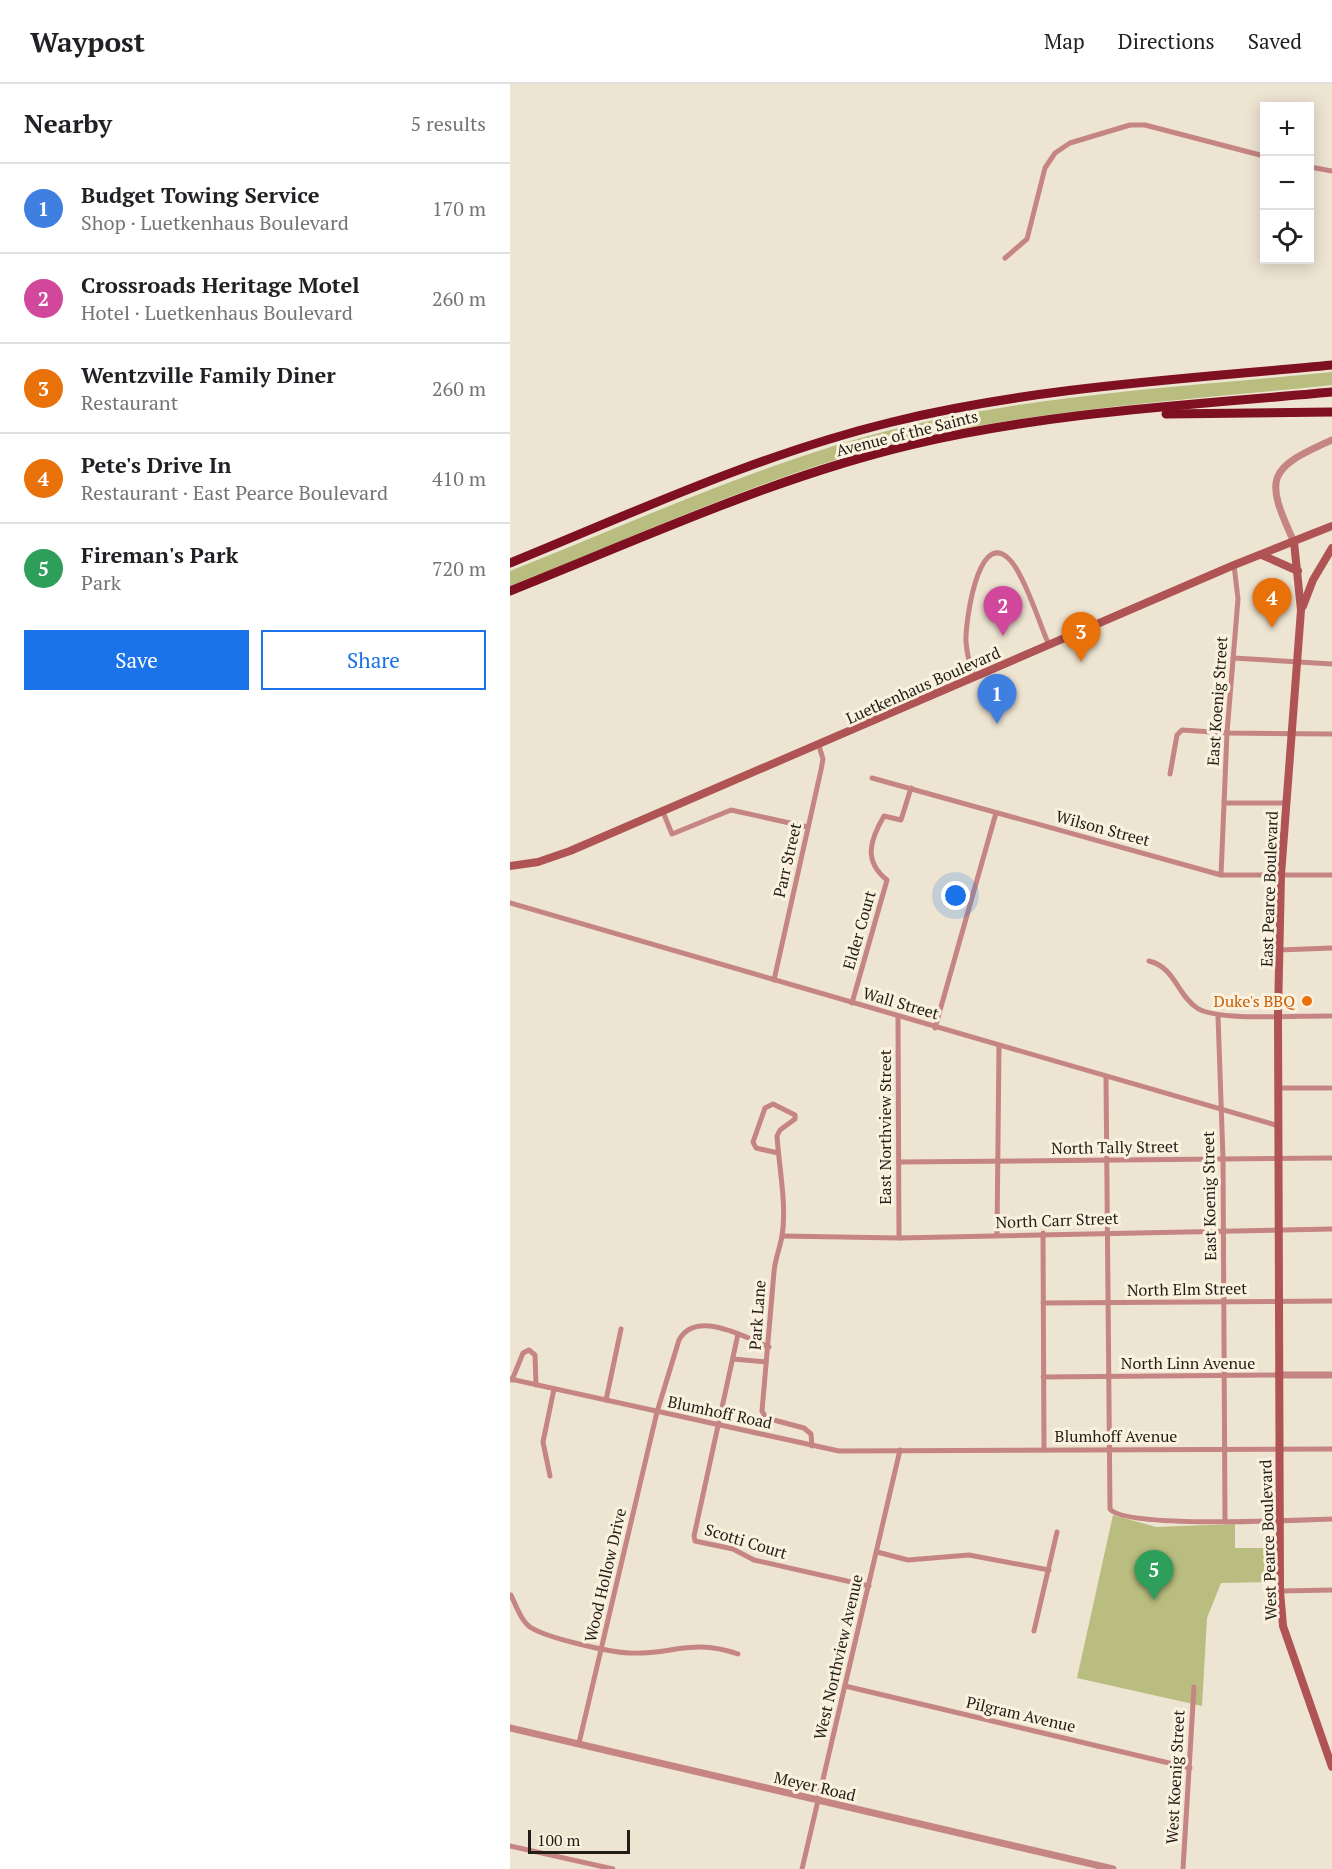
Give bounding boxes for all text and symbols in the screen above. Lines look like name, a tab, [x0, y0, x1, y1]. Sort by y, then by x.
text: Waypost	[30, 23, 145, 60]
text: Map	[1044, 27, 1085, 55]
text: Directions	[1118, 27, 1215, 55]
text: Saved	[1248, 27, 1302, 55]
map controls	[1260, 102, 1314, 264]
button: +	[1260, 102, 1314, 156]
text: Nearby	[24, 106, 112, 140]
text: 5 results	[411, 110, 486, 137]
button: −	[1260, 156, 1314, 210]
text: Budget Towing Service	[81, 180, 319, 209]
text: 1	[38, 195, 49, 222]
text: 170 m	[432, 195, 486, 222]
text: Shop · Luetkenhaus Boulevard	[81, 209, 349, 236]
button: locate	[1260, 210, 1314, 264]
text: Crossroads Heritage Motel	[81, 270, 360, 299]
text: 2	[38, 285, 49, 312]
text: 260 m	[432, 285, 486, 312]
text: Hotel · Luetkenhaus Boulevard	[81, 299, 353, 326]
text: Wentzville Family Diner	[81, 360, 336, 389]
text: 3	[38, 375, 49, 402]
text: 260 m	[432, 375, 486, 402]
text: Restaurant	[81, 389, 178, 416]
street label: Avenue of the Saints	[834, 405, 980, 461]
text: Pete's Drive In	[81, 450, 231, 479]
text: 4	[38, 465, 49, 492]
text: 410 m	[432, 465, 486, 492]
text: Restaurant · East Pearce Boulevard	[81, 479, 388, 506]
text: Fireman's Park	[81, 540, 238, 569]
text: 5	[38, 555, 49, 582]
text: 720 m	[432, 555, 486, 582]
text: Park	[81, 569, 121, 596]
pin: 4	[1252, 578, 1292, 628]
pin: 2	[984, 586, 1022, 636]
pin: 3	[1062, 612, 1100, 662]
button: Save	[24, 630, 249, 690]
button: Share	[261, 630, 486, 690]
street label: East Koenig Street	[1201, 635, 1233, 767]
street label: Luetkenhaus Boulevard	[842, 641, 1004, 729]
pin: 1	[978, 674, 1016, 724]
street label: Wilson Street	[1054, 805, 1152, 851]
street label: East Pearce Boulevard	[1255, 810, 1283, 967]
street label: Parr Street	[768, 820, 806, 900]
your location	[941, 881, 970, 910]
street label: Elder Court	[837, 888, 881, 972]
street label: Wall Street	[860, 982, 942, 1024]
place label: Duke's BBQ	[1214, 990, 1296, 1012]
marker: Duke's BBQ	[1300, 994, 1314, 1008]
street label: East Northview Street	[874, 1049, 896, 1205]
street label: East Koenig Street	[1197, 1131, 1221, 1261]
street label: North Tally Street	[1051, 1135, 1179, 1159]
street label: North Carr Street	[995, 1207, 1119, 1233]
street label: North Elm Street	[1127, 1277, 1247, 1301]
street label: Park Lane	[744, 1279, 770, 1351]
street label: North Linn Avenue	[1121, 1352, 1255, 1374]
street label: Blumhoff Road	[666, 1390, 774, 1434]
street label: Blumhoff Avenue	[1055, 1425, 1177, 1447]
street label: West Pearce Boulevard	[1254, 1459, 1282, 1621]
street label: Wood Hollow Drive	[579, 1506, 631, 1644]
street label: Scotti Court	[702, 1518, 790, 1564]
pin: 5	[1134, 1550, 1174, 1600]
street label: West Northview Avenue	[808, 1572, 868, 1742]
street label: Pilgram Avenue	[964, 1691, 1078, 1737]
street label: West Koenig Street	[1160, 1709, 1190, 1845]
street label: Meyer Road	[772, 1766, 858, 1806]
scale bar	[528, 1827, 630, 1854]
text: 100 m	[537, 1829, 580, 1851]

